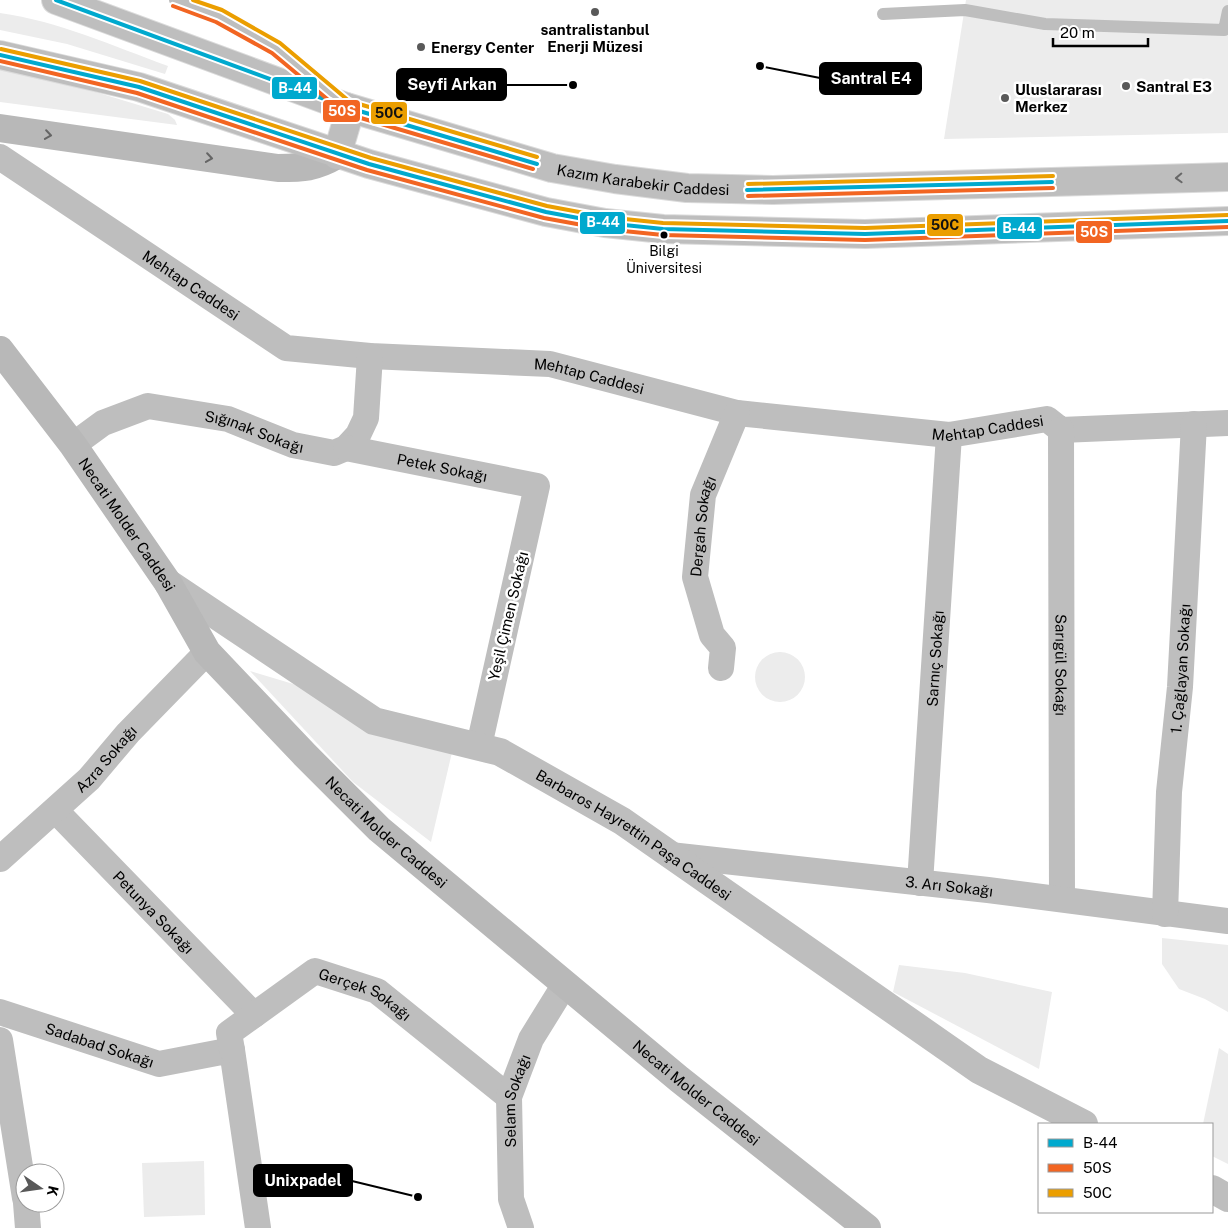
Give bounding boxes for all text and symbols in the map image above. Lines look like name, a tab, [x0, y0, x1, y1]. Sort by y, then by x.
marker: santralistanbul Enerji Müzesi	[589, 6, 601, 18]
scale bar	[1053, 15, 1148, 47]
place label: santralistanbul Enerji Müzesi	[540, 21, 650, 55]
text: 20 m	[1060, 24, 1095, 41]
place label: Energy Center	[431, 39, 534, 56]
marker: Energy Center	[415, 41, 427, 53]
callout: Santral E4	[820, 63, 921, 94]
callout: Seyfi Arkan	[397, 69, 506, 100]
text: Santral E4	[831, 69, 912, 88]
text: Seyfi Arkan	[407, 75, 497, 94]
line badge: B-44	[271, 76, 318, 100]
place label: Santral E3	[1136, 78, 1212, 95]
text: B-44	[278, 80, 312, 96]
marker: Santral E3	[1120, 80, 1132, 92]
place label: Uluslararası Merkez	[1015, 81, 1102, 115]
marker: Uluslararası Merkez	[999, 92, 1011, 104]
line badge: 50S	[322, 99, 361, 123]
line badge: 50C	[370, 101, 408, 125]
text: 50S	[328, 103, 356, 119]
text: 50C	[375, 105, 403, 121]
one-way arrow	[45, 129, 53, 140]
one-way arrow	[205, 152, 213, 163]
street label: Kazım Karabekir Caddesi	[556, 161, 730, 197]
one-way arrow	[1175, 173, 1183, 184]
line badge: B-44	[579, 211, 626, 235]
line badge: 50C	[926, 213, 964, 237]
text: B-44	[586, 214, 620, 230]
line badge: B-44	[996, 216, 1043, 240]
text: 50C	[931, 217, 959, 233]
text: B-44	[1002, 220, 1036, 236]
line badge: 50S	[1075, 220, 1113, 244]
text: 50S	[1080, 224, 1108, 240]
marker: Bilgi Üniversitesi	[659, 230, 669, 240]
place label: Bilgi Üniversitesi	[626, 243, 702, 276]
street label: Mehtap Caddesi	[140, 246, 243, 323]
street label: Mehtap Caddesi	[534, 355, 646, 397]
street label: Sığınak Sokağı	[204, 407, 305, 455]
street label: Mehtap Caddesi	[931, 411, 1045, 444]
street label: Petek Sokağı	[395, 450, 489, 484]
street label: Necati Molder Caddesi	[76, 454, 179, 594]
street label: Dergah Sokağı	[687, 473, 719, 578]
street label: Yeşil Çimen Sokağı	[485, 550, 531, 682]
street label: 1. Çağlayan Sokağı	[1167, 603, 1193, 734]
street label: Sarnıç Sokağı	[923, 610, 946, 707]
street label: Sarıgül Sokağı	[1053, 614, 1070, 716]
street label: Azra Sokağı	[72, 721, 140, 796]
street label: Barbaros Hayrettin Paşa Caddesi	[533, 766, 735, 903]
street label: Necati Molder Caddesi	[322, 772, 451, 891]
street label: Petunya Sokağı	[110, 867, 198, 957]
street label: 3. Arı Sokağı	[905, 872, 994, 899]
street label: Gerçek Sokağı	[317, 964, 415, 1024]
street label: Sadabad Sokağı	[43, 1019, 156, 1070]
street label: Necati Molder Caddesi	[630, 1036, 763, 1148]
street label: Selam Sokağı	[500, 1052, 533, 1148]
legend	[1038, 1123, 1213, 1213]
text: B-44	[1083, 1134, 1117, 1151]
text: 50S	[1083, 1159, 1112, 1176]
north arrow	[15, 1163, 65, 1213]
callout: Unixpadel	[254, 1165, 352, 1196]
text: Unixpadel	[264, 1171, 342, 1190]
text: K	[44, 1184, 62, 1198]
text: 50C	[1083, 1184, 1112, 1201]

